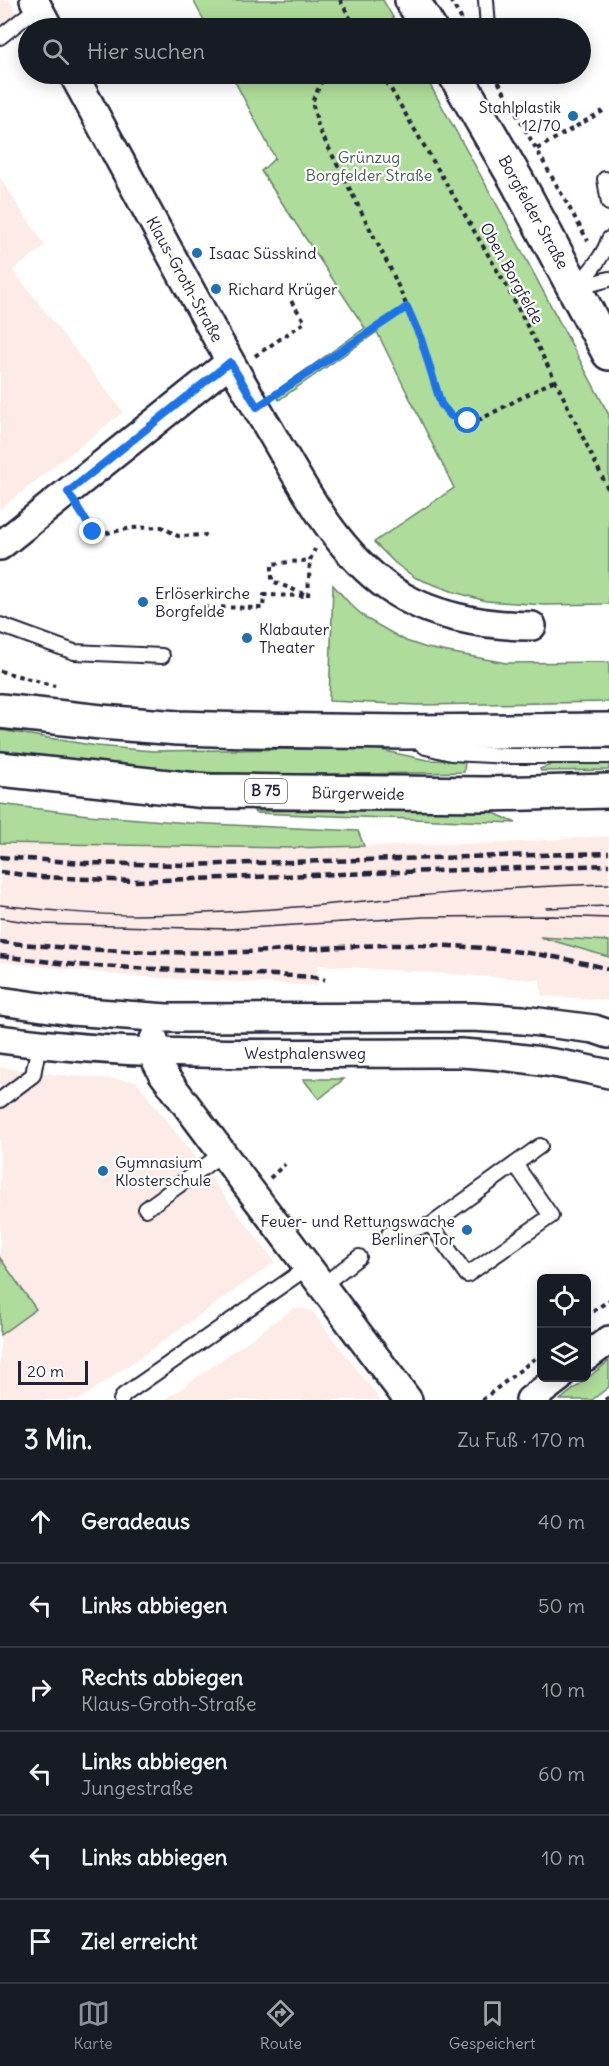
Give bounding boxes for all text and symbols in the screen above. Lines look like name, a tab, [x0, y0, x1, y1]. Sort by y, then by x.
search box	[18, 18, 591, 84]
icon: search	[39, 35, 72, 68]
text: Hier suchen	[87, 37, 205, 65]
place label: Stahlplastik 12/70	[479, 97, 561, 135]
marker: Stahlplastik 12/70	[566, 109, 580, 123]
park label: Grünzug Borgfelder Straße	[306, 147, 432, 185]
street label: Borgfelder Straße	[494, 152, 574, 272]
street label: Klaus-Groth-Straße	[142, 213, 228, 345]
street label: Oben Borgfelde	[476, 219, 548, 327]
place label: Isaac Süsskind	[209, 243, 317, 263]
marker: Isaac Süsskind	[190, 246, 204, 260]
place label: Richard Krüger	[228, 279, 338, 299]
marker: Richard Krüger	[209, 282, 223, 296]
route start	[454, 407, 480, 433]
route end	[79, 518, 105, 544]
place label: Erlöserkirche Borgfelde	[155, 583, 250, 621]
marker: Erlöserkirche Borgfelde	[136, 595, 150, 609]
place label: Klabauter Theater	[259, 619, 330, 657]
marker: Klabauter Theater	[240, 631, 254, 645]
road number: B 75	[245, 779, 287, 803]
street label: Bürgerweide	[311, 782, 405, 804]
street label: Westphalensweg	[244, 1043, 366, 1063]
place label: Gymnasium Klosterschule	[115, 1152, 211, 1190]
marker: Gymnasium Klosterschule	[96, 1164, 110, 1178]
place label: Feuer- und Rettungswache Berliner Tor	[261, 1211, 455, 1249]
marker: Feuer- und Rettungswache Berliner Tor	[460, 1223, 474, 1237]
map controls	[537, 1274, 591, 1382]
button: locate	[537, 1274, 591, 1328]
button: layers	[537, 1328, 591, 1382]
scale bar	[18, 1358, 88, 1386]
text: 20 m	[27, 1361, 64, 1381]
text: 3 Min.	[24, 1423, 92, 1456]
text: Zu Fuß · 170 m	[457, 1427, 585, 1452]
icon: ahead	[24, 1505, 57, 1538]
text: Geradeaus	[81, 1507, 190, 1535]
text: 40 m	[538, 1509, 585, 1534]
icon: left	[24, 1589, 57, 1622]
text: Links abbiegen	[81, 1591, 228, 1619]
text: 50 m	[538, 1593, 585, 1618]
text: Rechts abbiegen	[81, 1663, 243, 1691]
icon: right	[24, 1673, 57, 1706]
text: 10 m	[542, 1677, 585, 1702]
text: Klaus-Groth-Straße	[81, 1691, 257, 1716]
text: Links abbiegen	[81, 1747, 228, 1775]
icon: left	[24, 1757, 57, 1790]
text: 60 m	[538, 1761, 585, 1786]
text: Jungestraße	[81, 1775, 193, 1800]
icon: left	[24, 1841, 57, 1874]
text: Links abbiegen	[81, 1843, 228, 1871]
text: 10 m	[542, 1845, 585, 1870]
icon: arrive	[24, 1925, 57, 1958]
text: Ziel erreicht	[81, 1927, 198, 1955]
tab: Karte	[73, 1997, 113, 2053]
tab: Route	[260, 1997, 302, 2053]
tab: Gespeichert	[449, 1997, 536, 2053]

